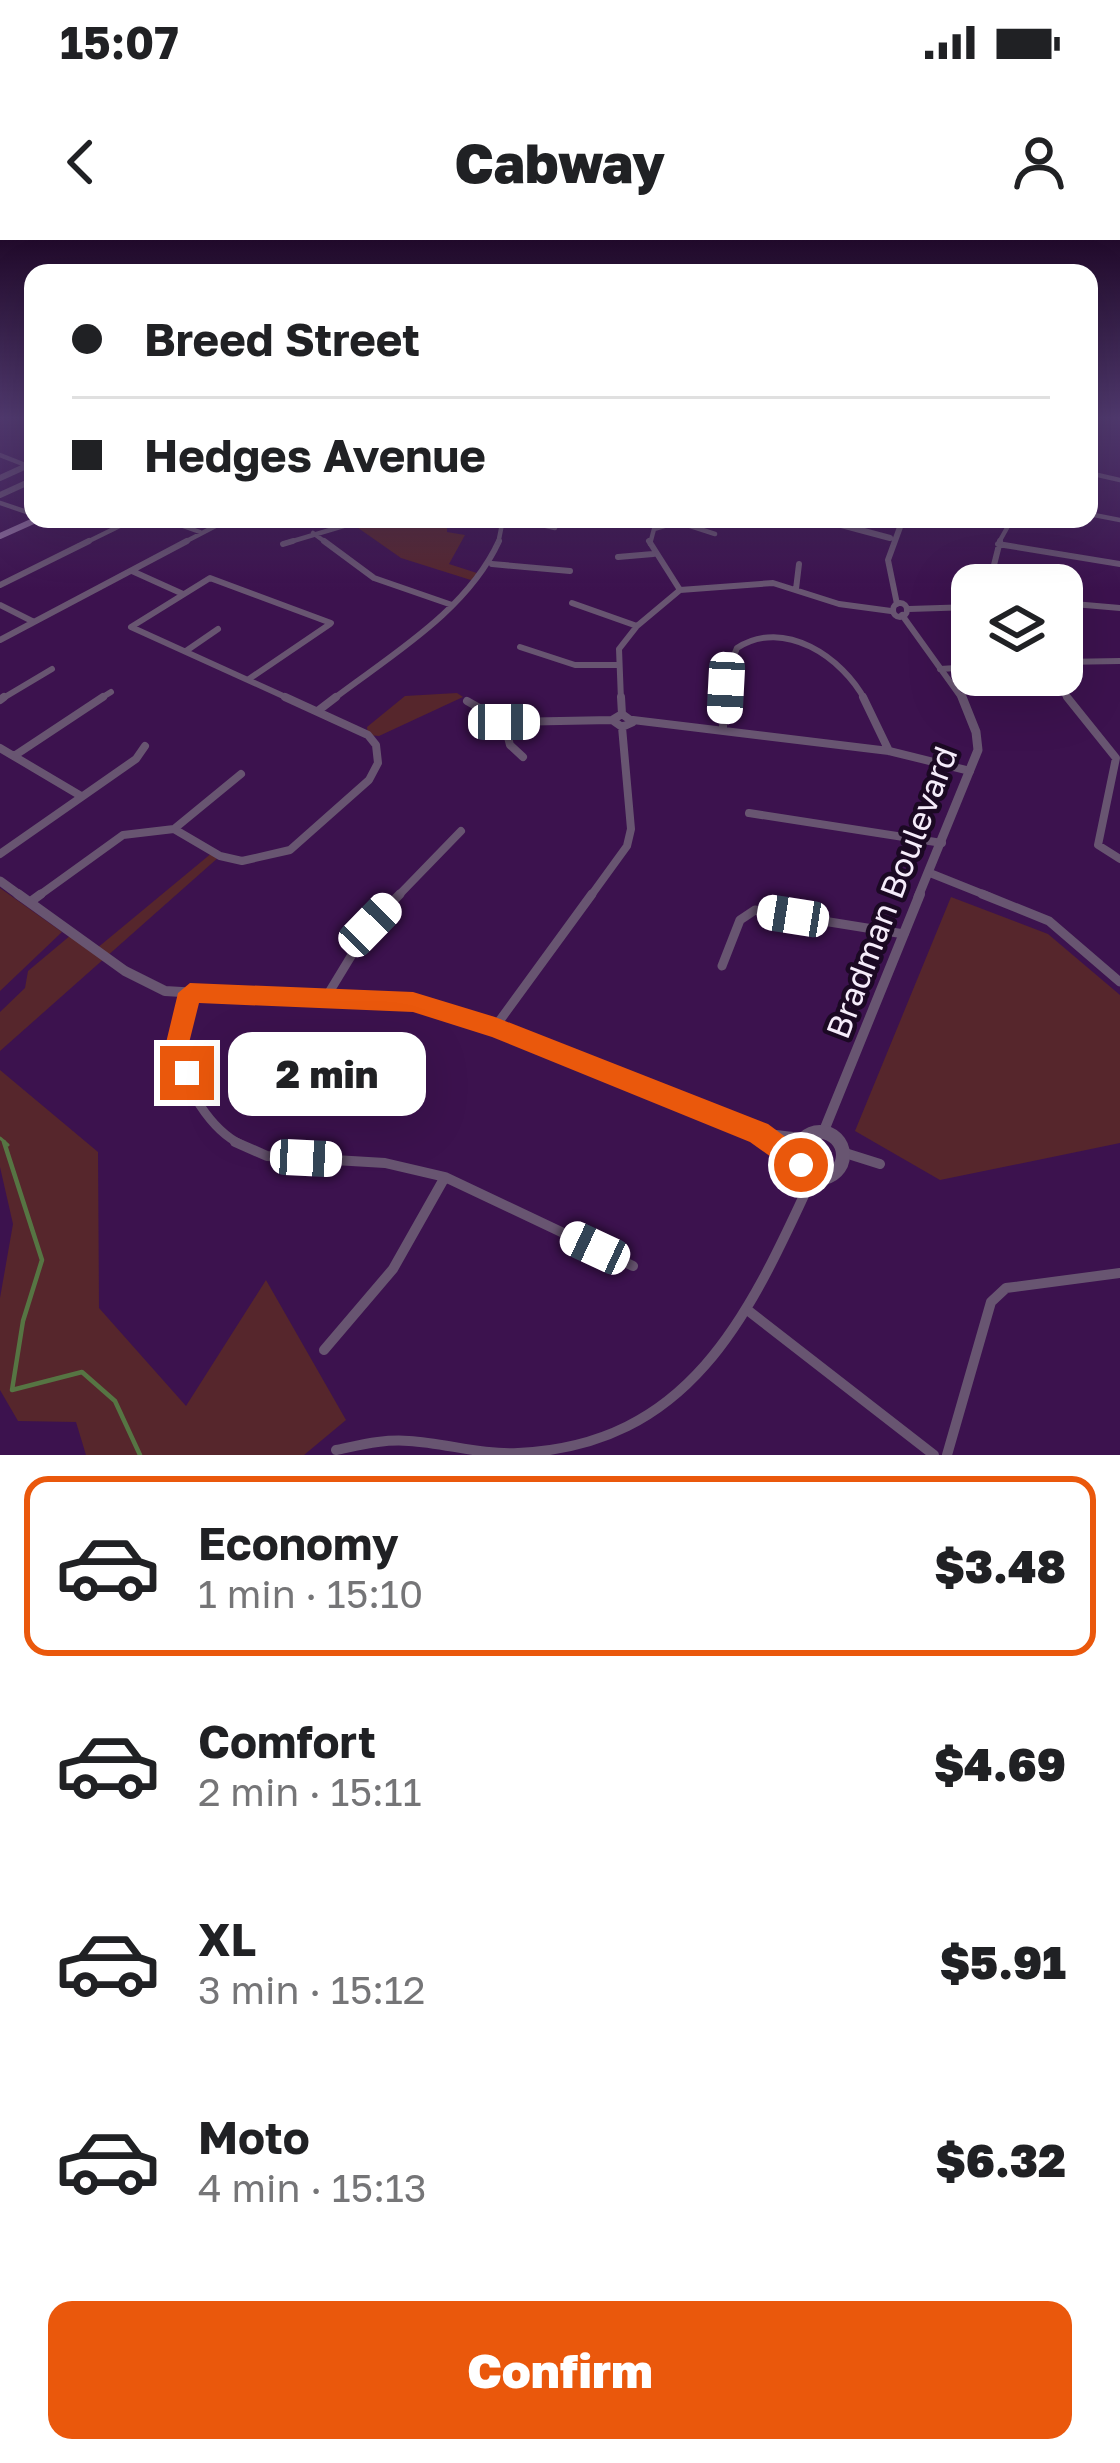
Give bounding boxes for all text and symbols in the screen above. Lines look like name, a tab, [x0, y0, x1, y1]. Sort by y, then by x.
text: 15:07	[60, 15, 179, 69]
icon: back	[48, 129, 114, 195]
icon: person	[1006, 129, 1072, 195]
text: Cabway	[455, 130, 665, 195]
text: Breed Street	[144, 312, 420, 366]
text: Hedges Avenue	[144, 428, 486, 482]
map controls	[951, 564, 1083, 696]
button: layers	[951, 564, 1083, 696]
car	[706, 651, 746, 725]
car	[468, 704, 540, 740]
street label: Bradman Boulevard	[817, 741, 965, 1043]
car	[332, 887, 408, 963]
car	[755, 893, 831, 939]
callout: 2 min	[229, 1031, 427, 1115]
route end	[160, 1046, 214, 1100]
text: 2 min	[276, 1050, 378, 1097]
car	[269, 1138, 343, 1178]
route start	[774, 1138, 828, 1192]
car	[555, 1216, 635, 1280]
icon: car	[54, 1512, 162, 1620]
text: Economy	[198, 1516, 399, 1570]
text: $3.48	[935, 1539, 1066, 1593]
text: 1 min · 15:10	[198, 1570, 423, 1617]
icon: car	[54, 1710, 162, 1818]
text: Comfort	[198, 1714, 376, 1768]
text: $4.69	[934, 1737, 1066, 1791]
text: 2 min · 15:11	[198, 1768, 422, 1815]
icon: car	[54, 1908, 162, 2016]
text: XL	[198, 1912, 256, 1966]
text: $5.91	[940, 1935, 1066, 1989]
text: 3 min · 15:12	[198, 1966, 426, 2013]
icon: car	[54, 2106, 162, 2214]
text: Moto	[198, 2110, 310, 2164]
text: $6.32	[935, 2133, 1066, 2187]
text: 4 min · 15:13	[198, 2164, 427, 2211]
button: Confirm	[48, 2301, 1072, 2439]

